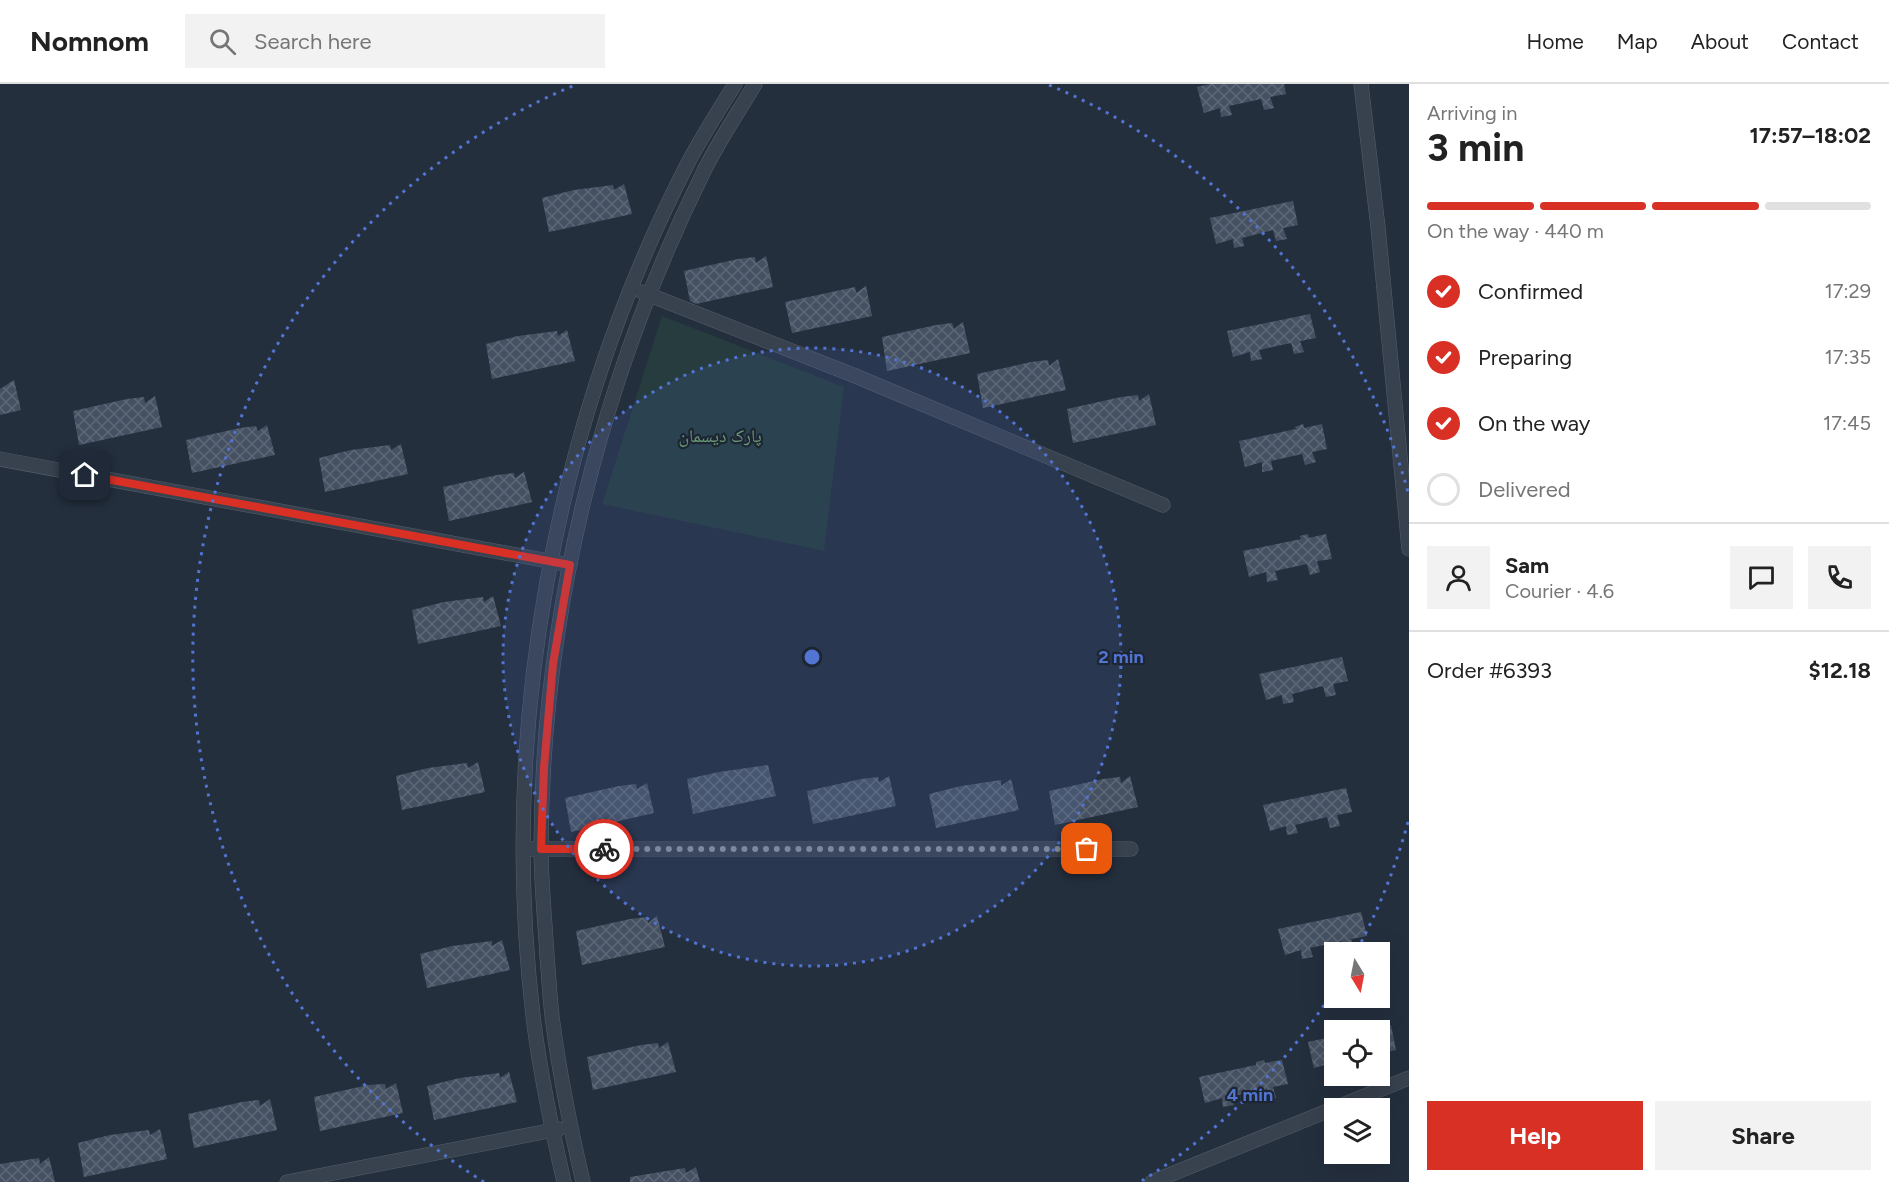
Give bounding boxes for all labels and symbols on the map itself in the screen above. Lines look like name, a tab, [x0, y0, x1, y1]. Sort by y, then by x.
park label: پارک دیسمان	[678, 425, 762, 447]
pin	[59, 449, 110, 500]
text: 2 min	[1098, 646, 1144, 668]
centre of rings	[802, 647, 822, 667]
courier	[574, 819, 634, 879]
pin	[1061, 823, 1112, 874]
north arrow	[1324, 942, 1390, 1008]
text: 4 min	[1227, 1084, 1273, 1106]

